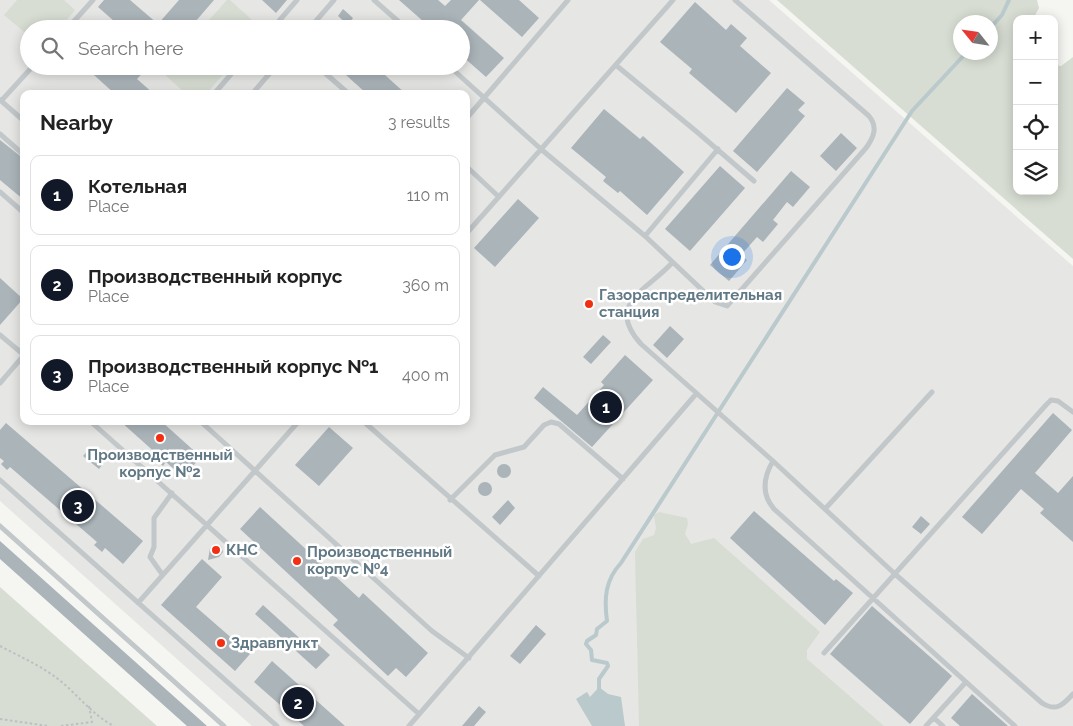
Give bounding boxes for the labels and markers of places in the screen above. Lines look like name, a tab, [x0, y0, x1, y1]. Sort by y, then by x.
place label: Газораспределительная станция	[599, 286, 782, 321]
marker: Газораспределительная станция	[583, 298, 595, 310]
pin: 1	[590, 388, 622, 426]
marker: Производственный корпус №2	[154, 432, 166, 444]
place label: Производственный корпус №2	[87, 446, 233, 481]
pin: 3	[62, 487, 94, 525]
place label: КНС	[226, 541, 258, 559]
place label: Производственный корпус №4	[307, 543, 452, 578]
marker: КНС	[210, 544, 222, 556]
marker: Производственный корпус №4	[291, 555, 303, 567]
place label: Здравпункт	[231, 634, 319, 652]
marker: Здравпункт	[215, 637, 227, 649]
pin: 2	[282, 684, 314, 722]

